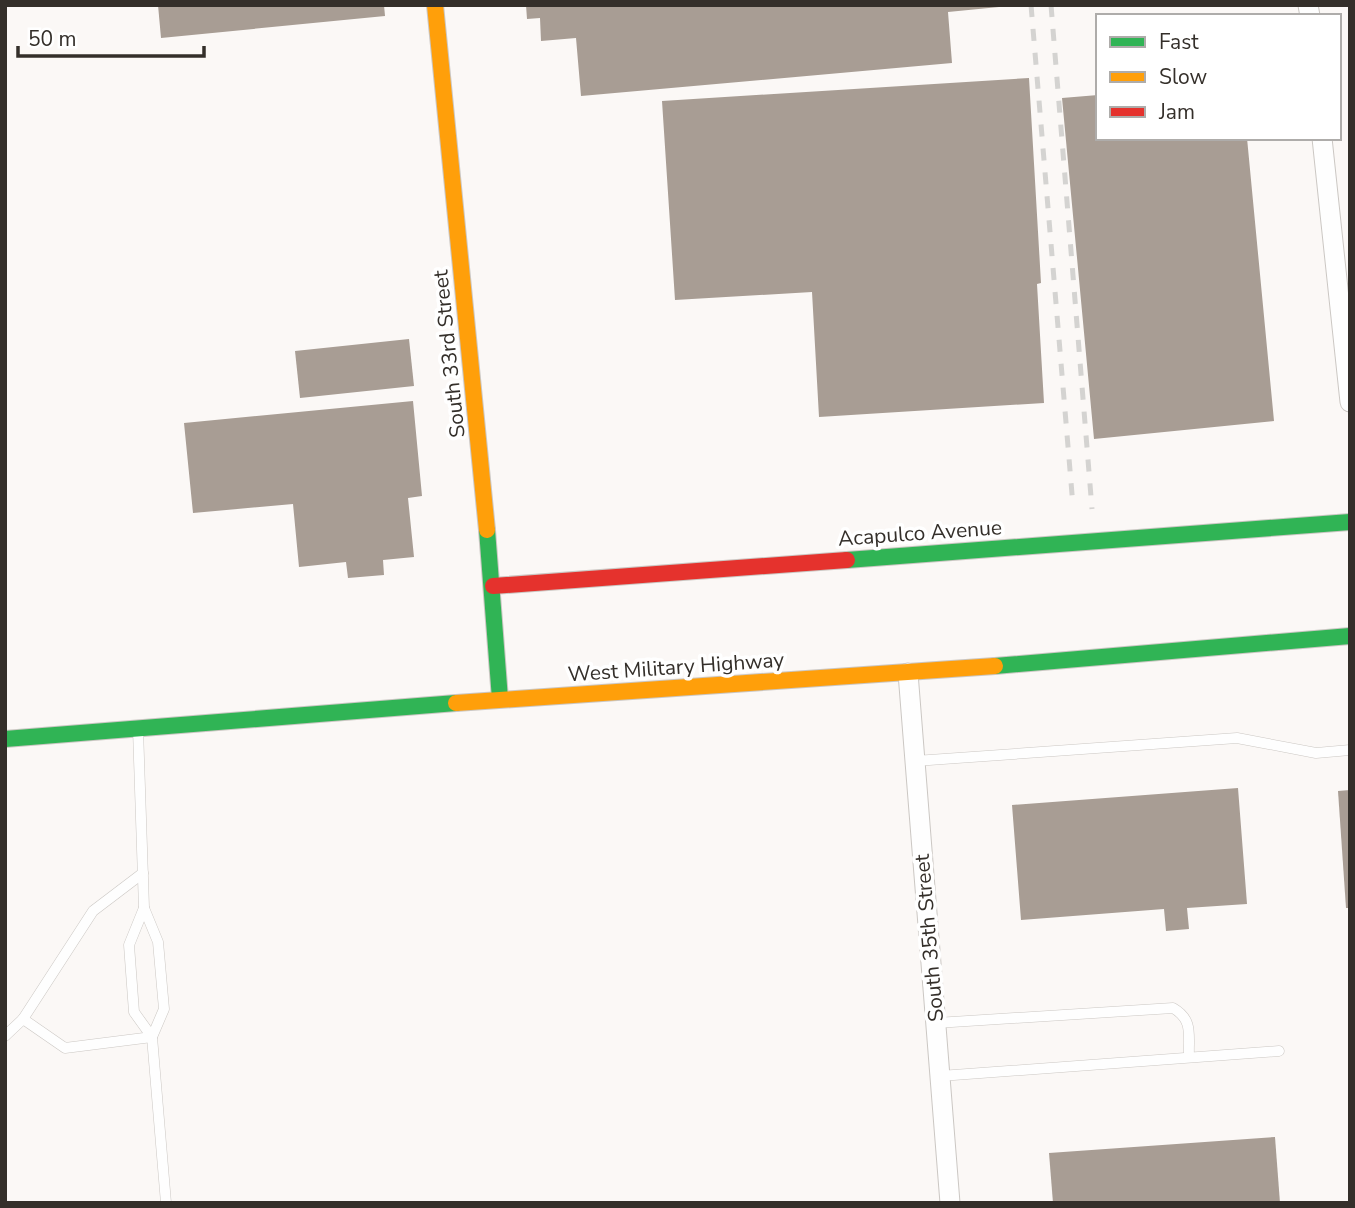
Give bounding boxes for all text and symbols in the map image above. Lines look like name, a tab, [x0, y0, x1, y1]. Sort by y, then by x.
scale bar	[18, 14, 203, 58]
legend	[1096, 14, 1341, 140]
text: 50 m	[28, 25, 77, 53]
text: Fast	[1159, 28, 1199, 56]
text: Slow	[1159, 63, 1208, 91]
text: Jam	[1158, 98, 1195, 126]
street label: South 33rd Street	[426, 268, 472, 439]
street label: Acapulco Avenue	[837, 513, 1003, 553]
street label: West Military Highway	[567, 645, 785, 689]
street label: South 35th Street	[908, 852, 950, 1023]

